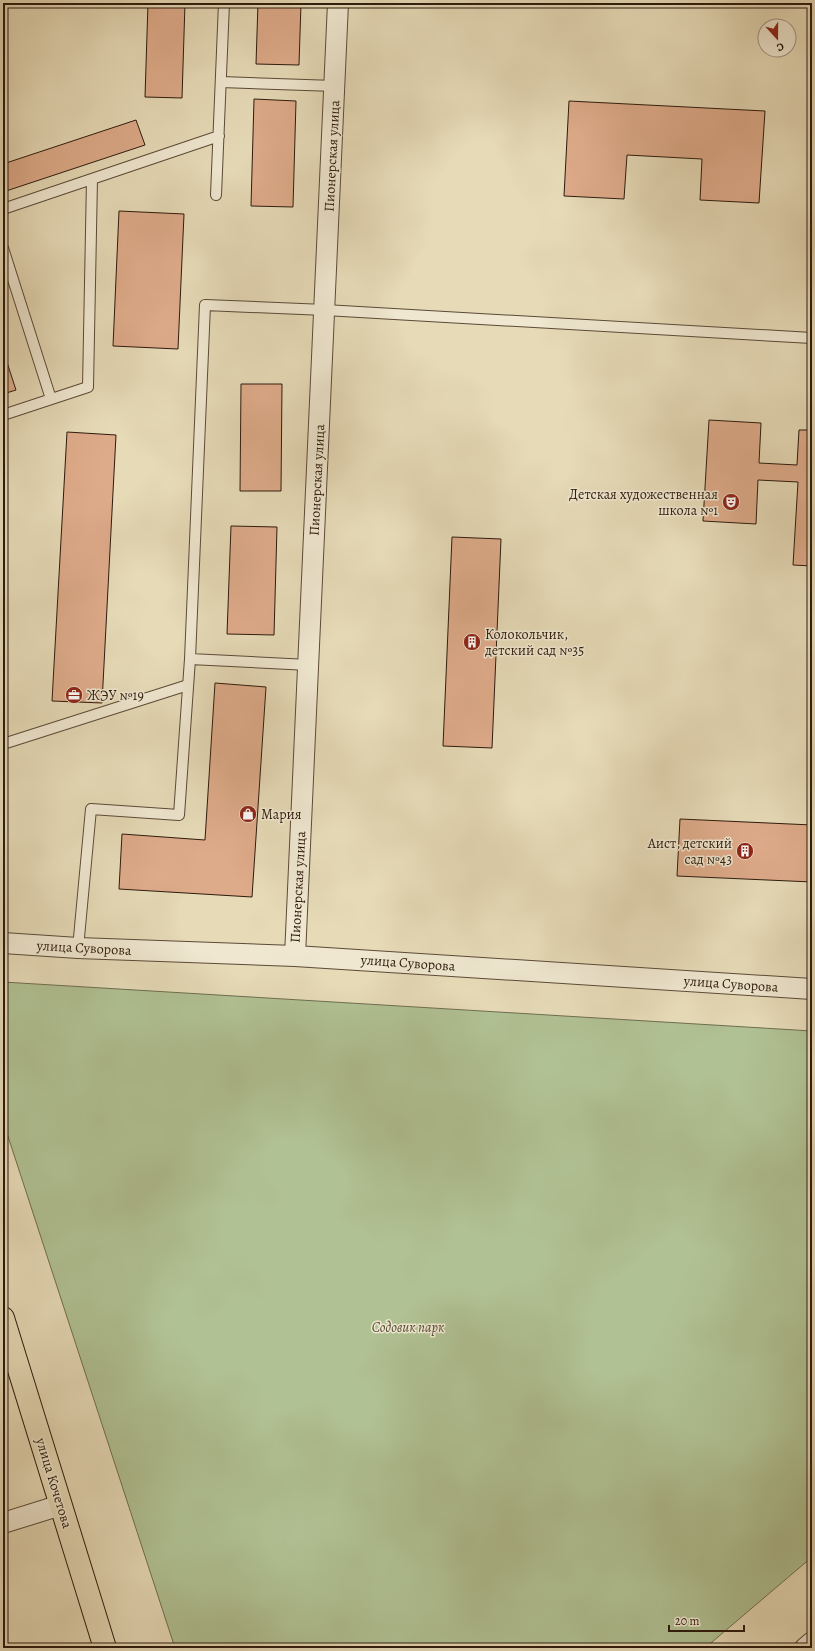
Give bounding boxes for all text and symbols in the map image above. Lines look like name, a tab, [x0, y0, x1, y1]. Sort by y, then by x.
north arrow	[757, 18, 797, 58]
text: С	[774, 39, 786, 55]
street label: Пионерская улица	[320, 99, 344, 212]
street label: Пионерская улица	[305, 423, 329, 536]
place label: Детская художественная школа №1	[569, 485, 718, 520]
theatre icon: Детская художественная школа №1	[721, 492, 741, 512]
place label: Колокольчик, детский сад №35	[484, 625, 584, 660]
building icon: Колокольчик, детский сад №35	[462, 632, 482, 652]
office icon: ЖЭУ №19	[64, 685, 84, 705]
place label: ЖЭУ №19	[87, 686, 144, 705]
shop icon: Мария	[238, 804, 258, 824]
place label: Мария	[261, 805, 302, 824]
street label: Пионерская улица	[286, 830, 310, 943]
place label: Аист, детский сад №43	[647, 834, 732, 869]
building icon: Аист, детский сад №43	[735, 841, 755, 861]
street label: улица Суворова	[35, 936, 132, 960]
street label: улица Суворова	[359, 950, 456, 976]
street label: улица Суворова	[682, 971, 779, 997]
park label: Содовик парк	[372, 1318, 444, 1337]
street label: улица Кочетова	[31, 1435, 77, 1531]
scale bar	[669, 1607, 744, 1633]
text: 20 m	[675, 1613, 699, 1629]

